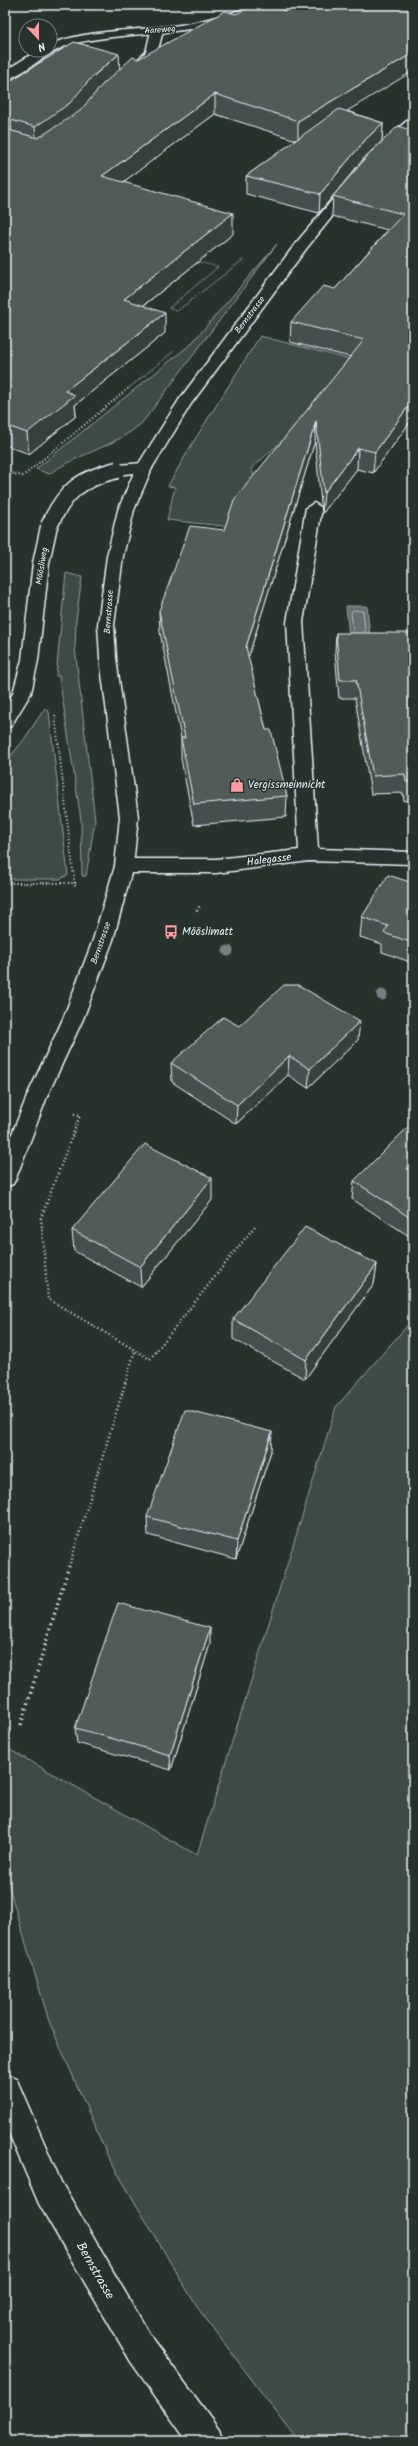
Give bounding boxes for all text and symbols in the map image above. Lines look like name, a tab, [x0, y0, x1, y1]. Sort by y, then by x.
north arrow	[18, 18, 58, 58]
street label: Aareweg	[144, 21, 176, 39]
text: N	[35, 37, 48, 56]
street label: Bernstrasse	[231, 293, 269, 337]
street label: Möösliweg	[32, 546, 52, 586]
street label: Bernstrasse	[100, 590, 118, 634]
place label: Vergissmeinnicht	[248, 776, 326, 794]
shop icon: Vergissmeinnicht	[229, 777, 245, 793]
street label: Halegasse	[246, 848, 292, 872]
street label: Bernstrasse	[87, 920, 115, 966]
place label: Mööslimatt	[182, 923, 234, 941]
bus stop icon: Mööslimatt	[163, 924, 179, 940]
street label: Bernstrasse	[70, 2238, 120, 2304]

